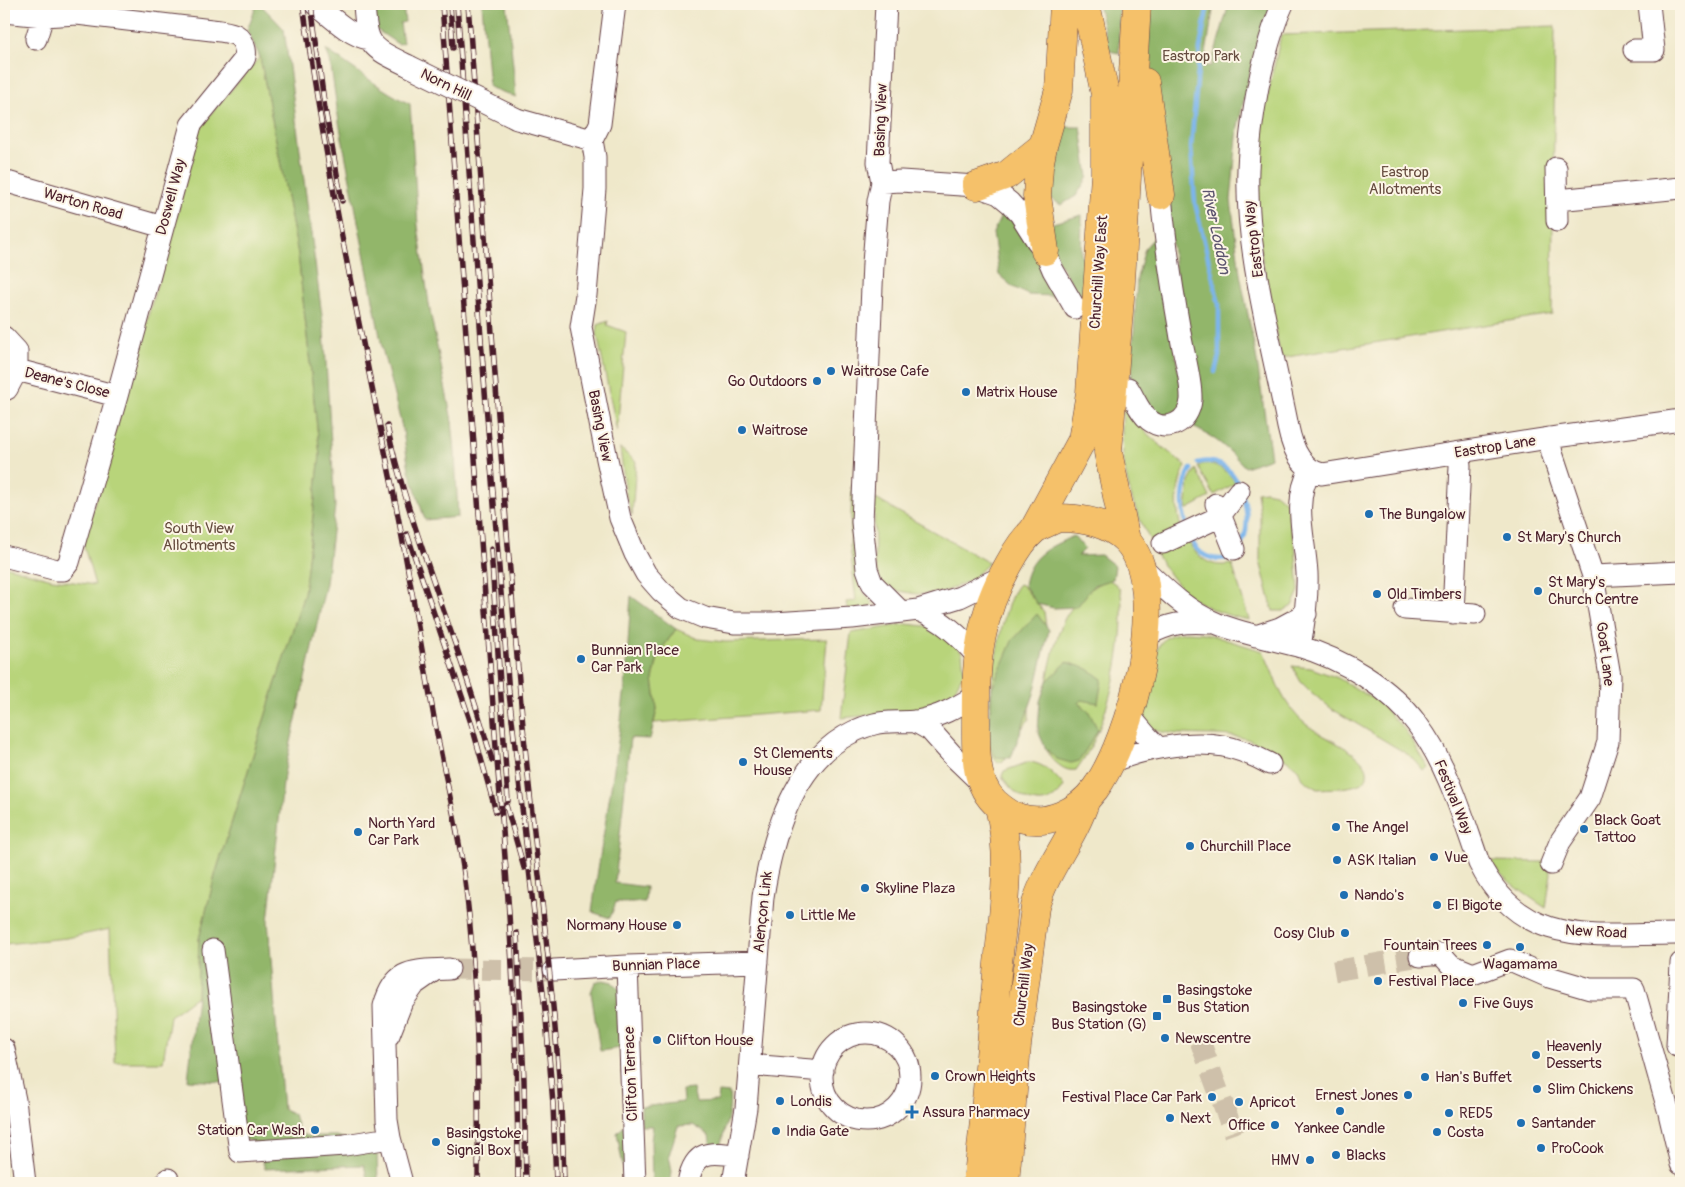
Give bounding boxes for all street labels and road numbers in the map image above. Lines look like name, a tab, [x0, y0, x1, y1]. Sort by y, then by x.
street label: Norn Hill	[417, 64, 475, 106]
street label: Basing View	[870, 83, 892, 157]
street label: Doswell Way	[152, 156, 190, 237]
street label: Warton Road	[41, 184, 125, 224]
street label: Eastrop Way	[1240, 199, 1268, 279]
street label: Churchill Way East	[1086, 214, 1113, 330]
street label: Deane's Close	[22, 363, 112, 403]
street label: Basing View	[584, 388, 616, 464]
street label: Eastrop Lane	[1453, 431, 1538, 463]
street label: Goat Lane	[1592, 621, 1618, 688]
street label: Festival Way	[1429, 757, 1477, 838]
street label: Alençon Link	[749, 869, 777, 954]
street label: New Road	[1565, 921, 1627, 943]
street label: Churchill Way	[1009, 942, 1039, 1027]
street label: Bunnian Place	[612, 954, 701, 976]
street label: Clifton Terrace	[620, 1026, 642, 1122]

